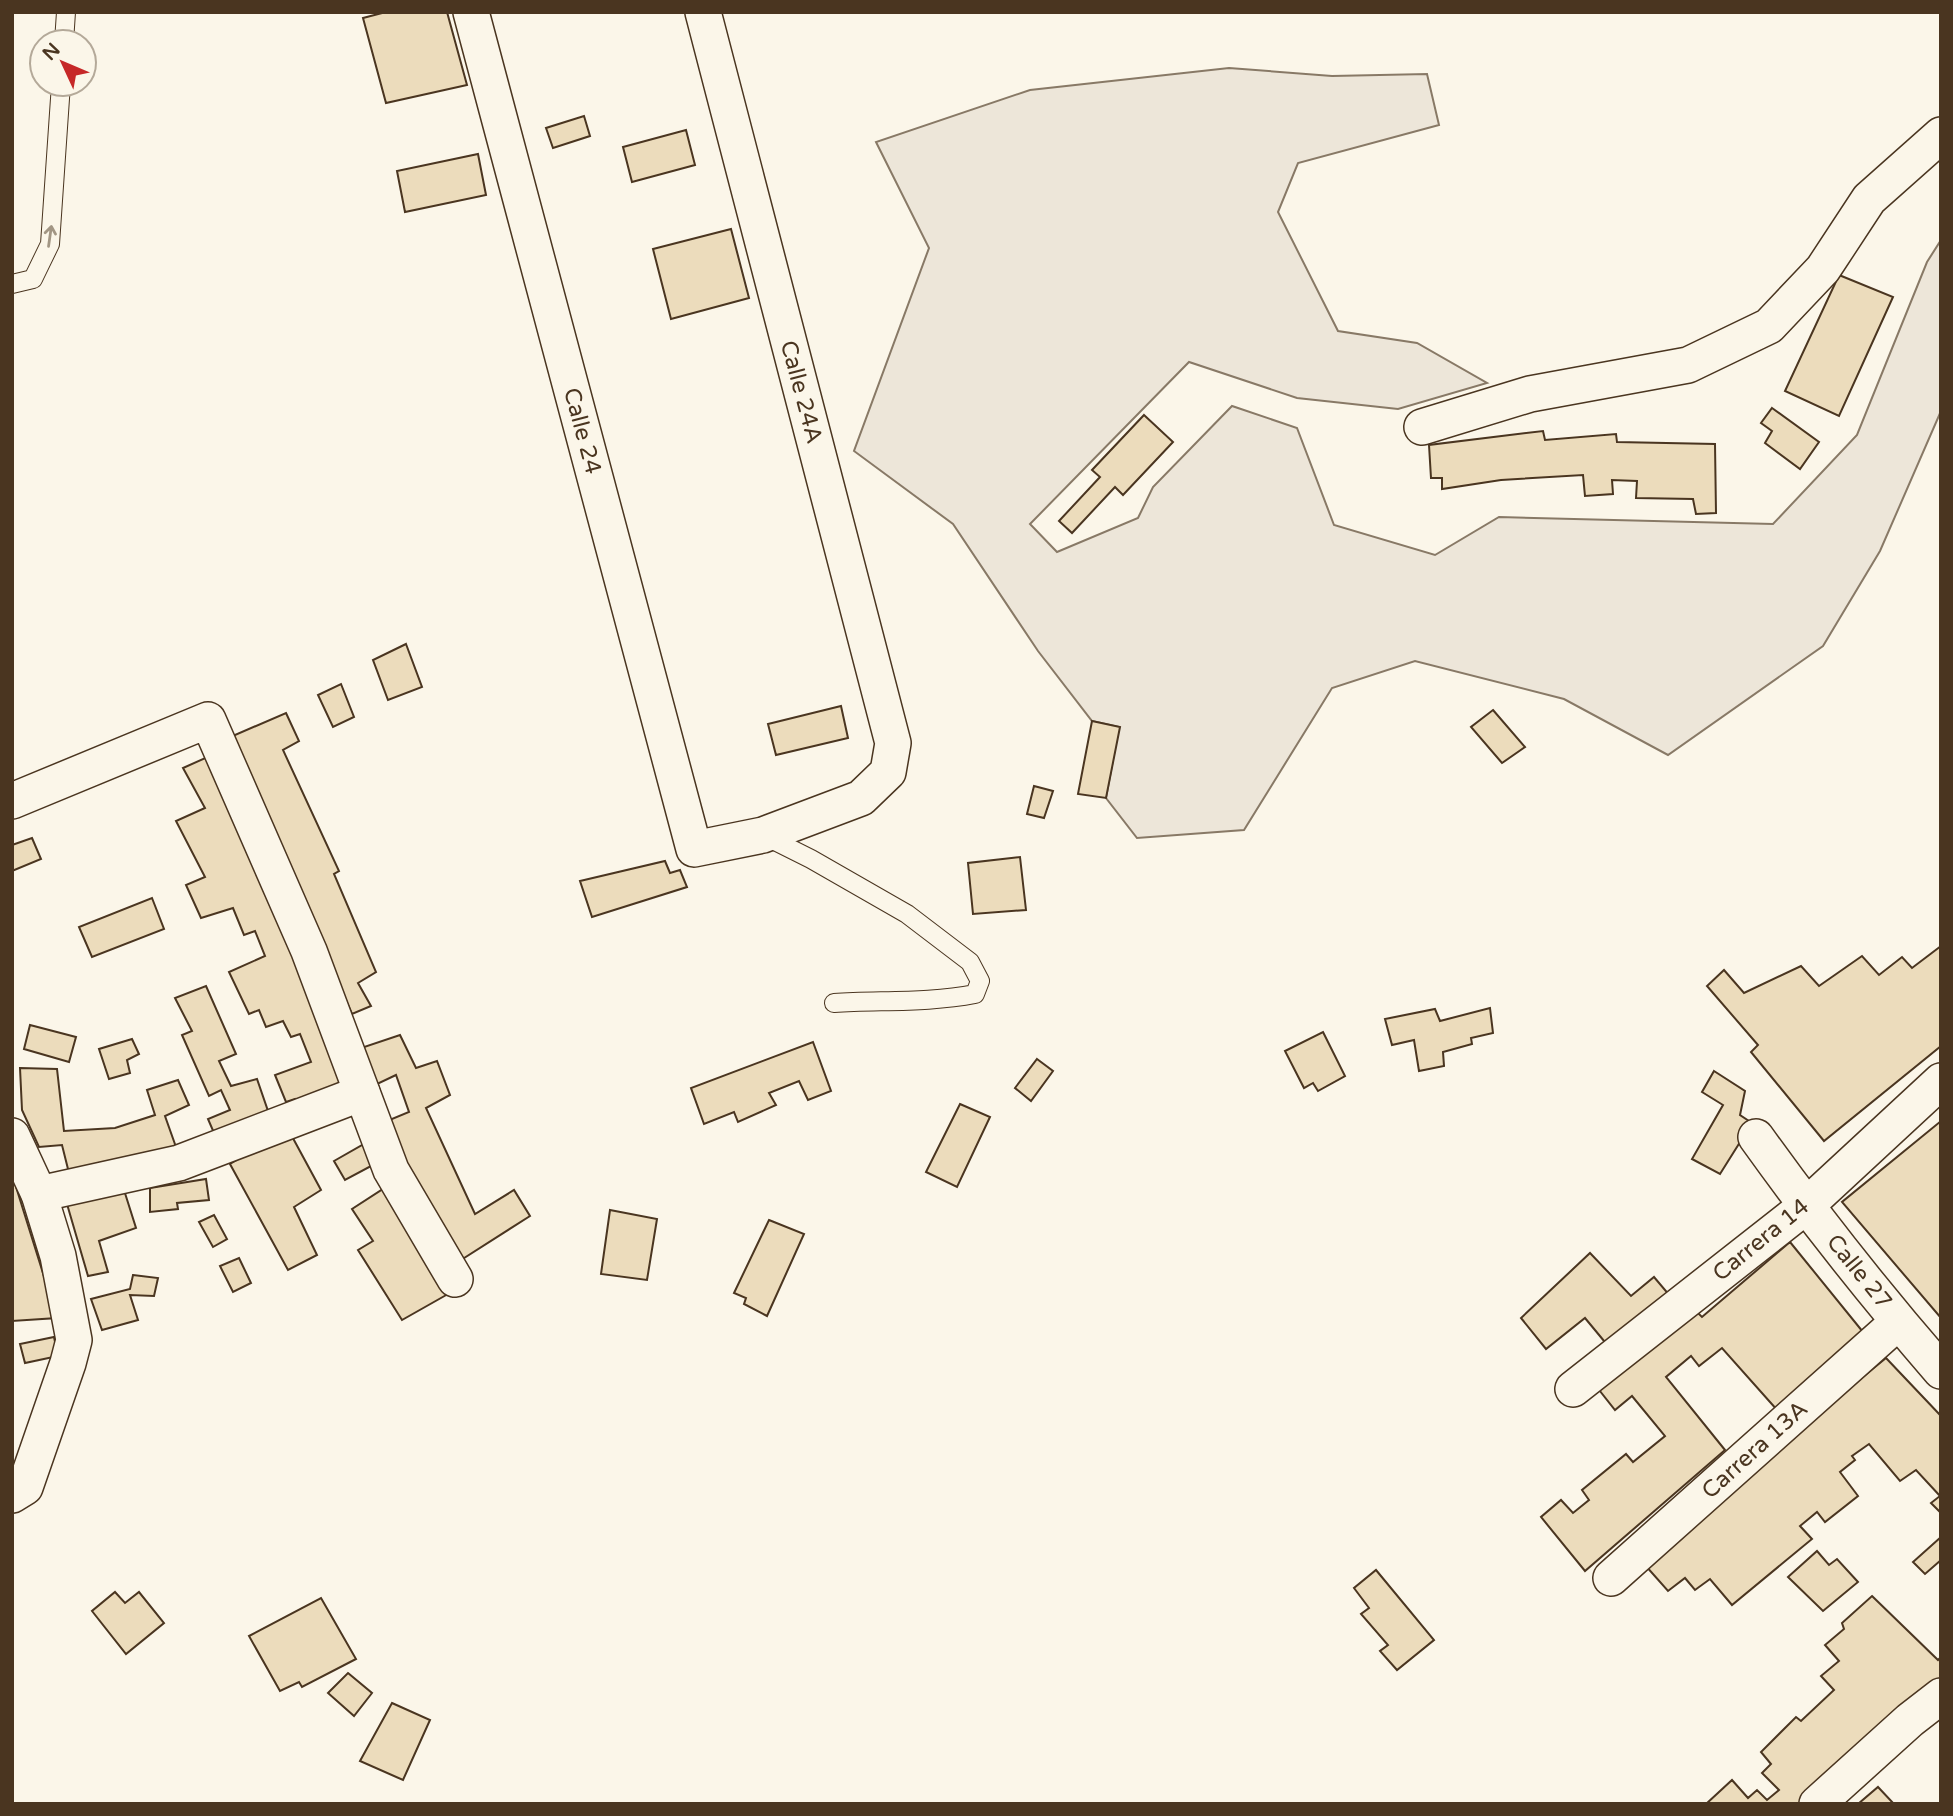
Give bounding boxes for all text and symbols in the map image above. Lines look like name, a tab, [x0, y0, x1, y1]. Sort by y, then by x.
north arrow	[28, 28, 98, 98]
text: N	[38, 39, 65, 65]
one-way arrow	[44, 225, 57, 248]
street label: Calle 24A	[774, 337, 828, 447]
street label: Calle 24	[557, 385, 607, 477]
street label: Carrera 14	[1707, 1193, 1815, 1287]
street label: Calle 27	[1820, 1229, 1898, 1315]
street label: Carrera 13A	[1696, 1395, 1814, 1505]

